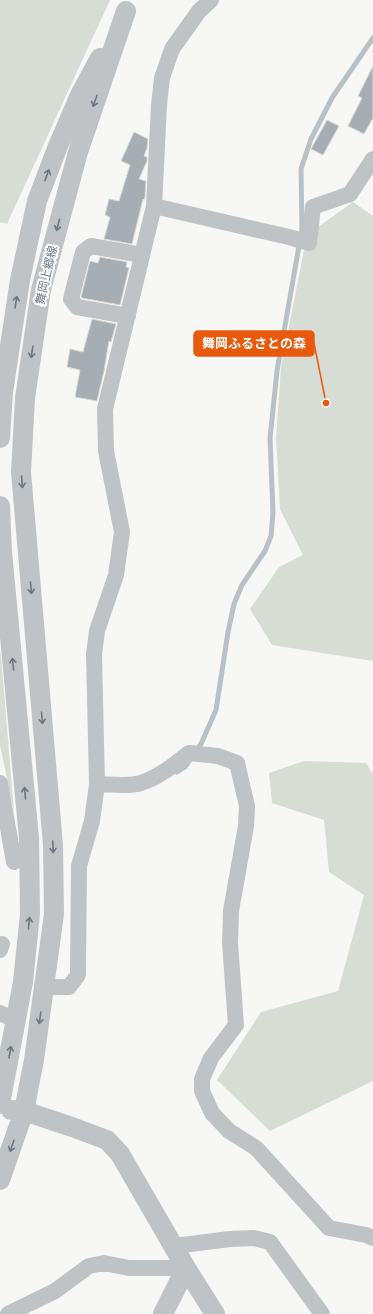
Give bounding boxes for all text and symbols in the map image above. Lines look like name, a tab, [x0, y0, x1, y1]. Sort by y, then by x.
one-way arrow	[91, 94, 98, 107]
one-way arrow	[43, 170, 51, 182]
one-way arrow	[54, 218, 61, 231]
street label: 舞岡上郷線	[32, 244, 60, 306]
one-way arrow	[12, 296, 20, 309]
callout: 舞岡ふるさとの森	[194, 331, 314, 356]
text: 舞岡ふるさとの森	[202, 335, 306, 352]
one-way arrow	[28, 345, 36, 358]
one-way arrow	[19, 475, 26, 488]
one-way arrow	[27, 581, 34, 594]
one-way arrow	[9, 658, 16, 671]
one-way arrow	[38, 711, 45, 724]
one-way arrow	[21, 787, 28, 800]
one-way arrow	[49, 840, 56, 853]
one-way arrow	[26, 917, 33, 930]
one-way arrow	[36, 1012, 44, 1025]
one-way arrow	[6, 1045, 14, 1058]
one-way arrow	[8, 1139, 15, 1152]

